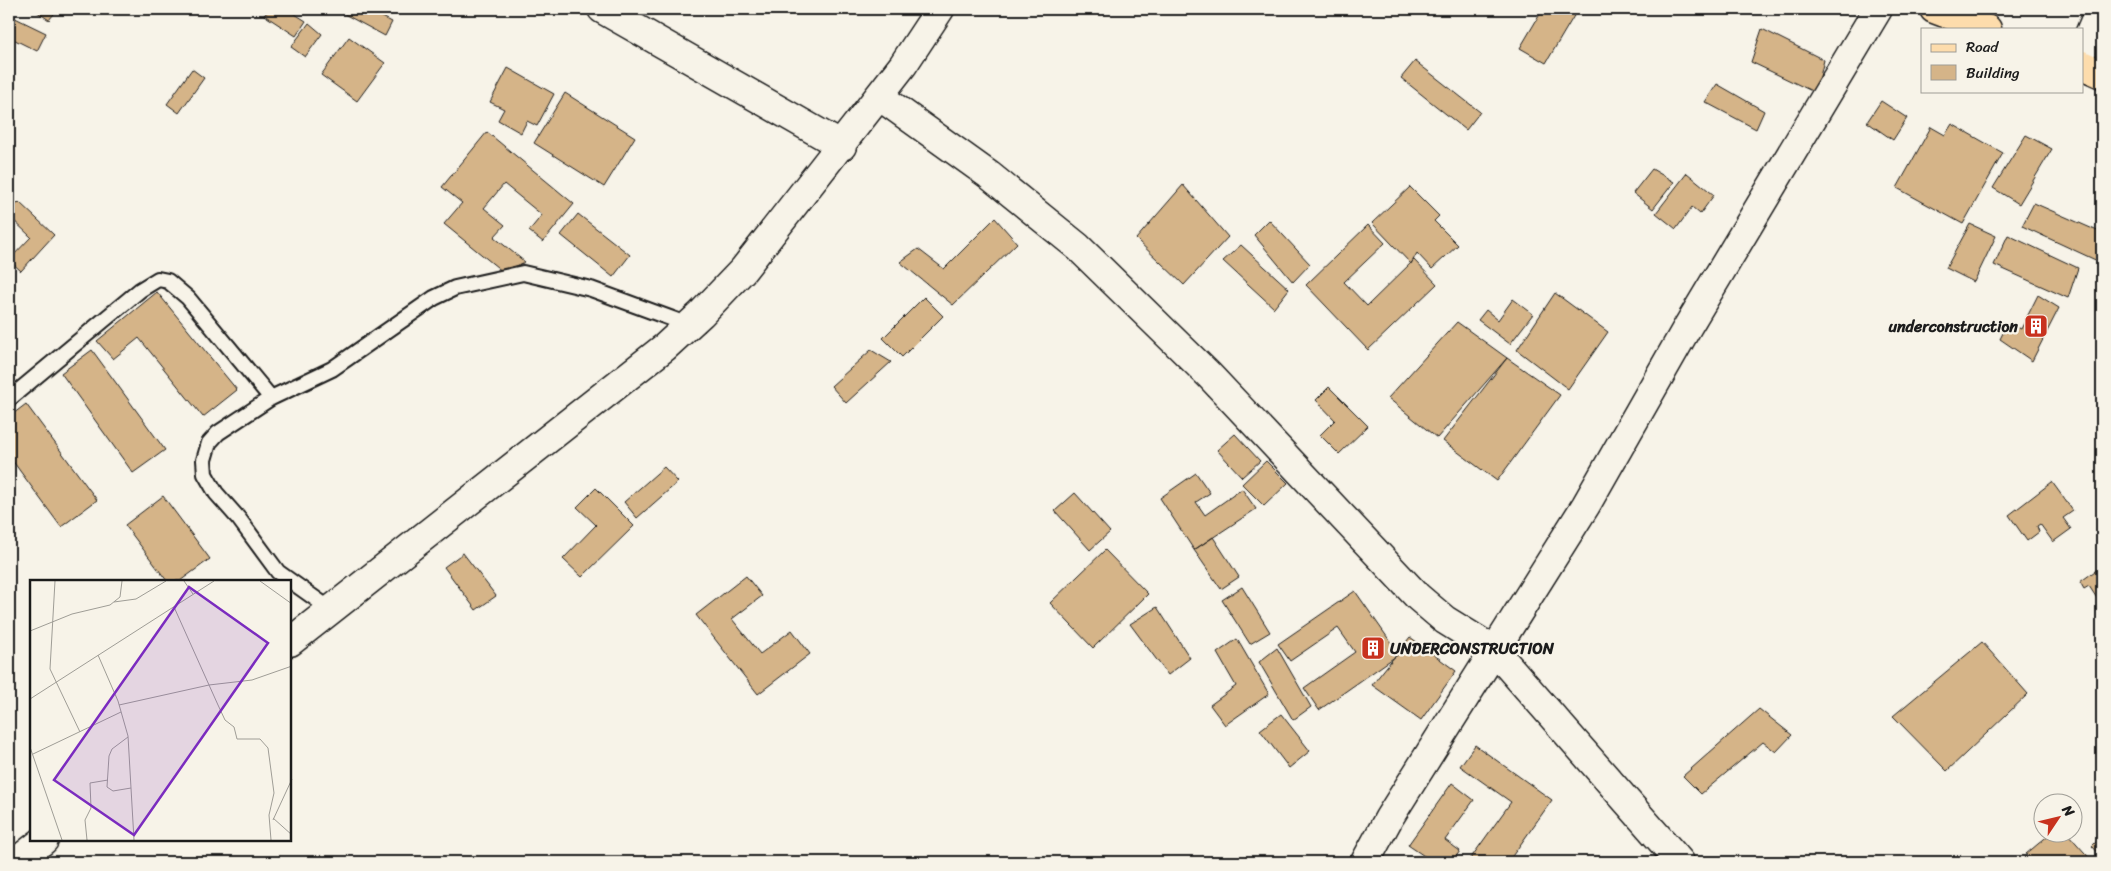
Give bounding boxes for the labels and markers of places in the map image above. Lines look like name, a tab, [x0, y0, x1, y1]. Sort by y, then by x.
place label: underconstruction	[1888, 312, 2018, 341]
building icon: underconstruction	[2023, 313, 2049, 339]
place label: UNDERCONSTRUCTION	[1390, 634, 1555, 663]
building icon: UNDERCONSTRUCTION	[1360, 635, 1386, 661]

